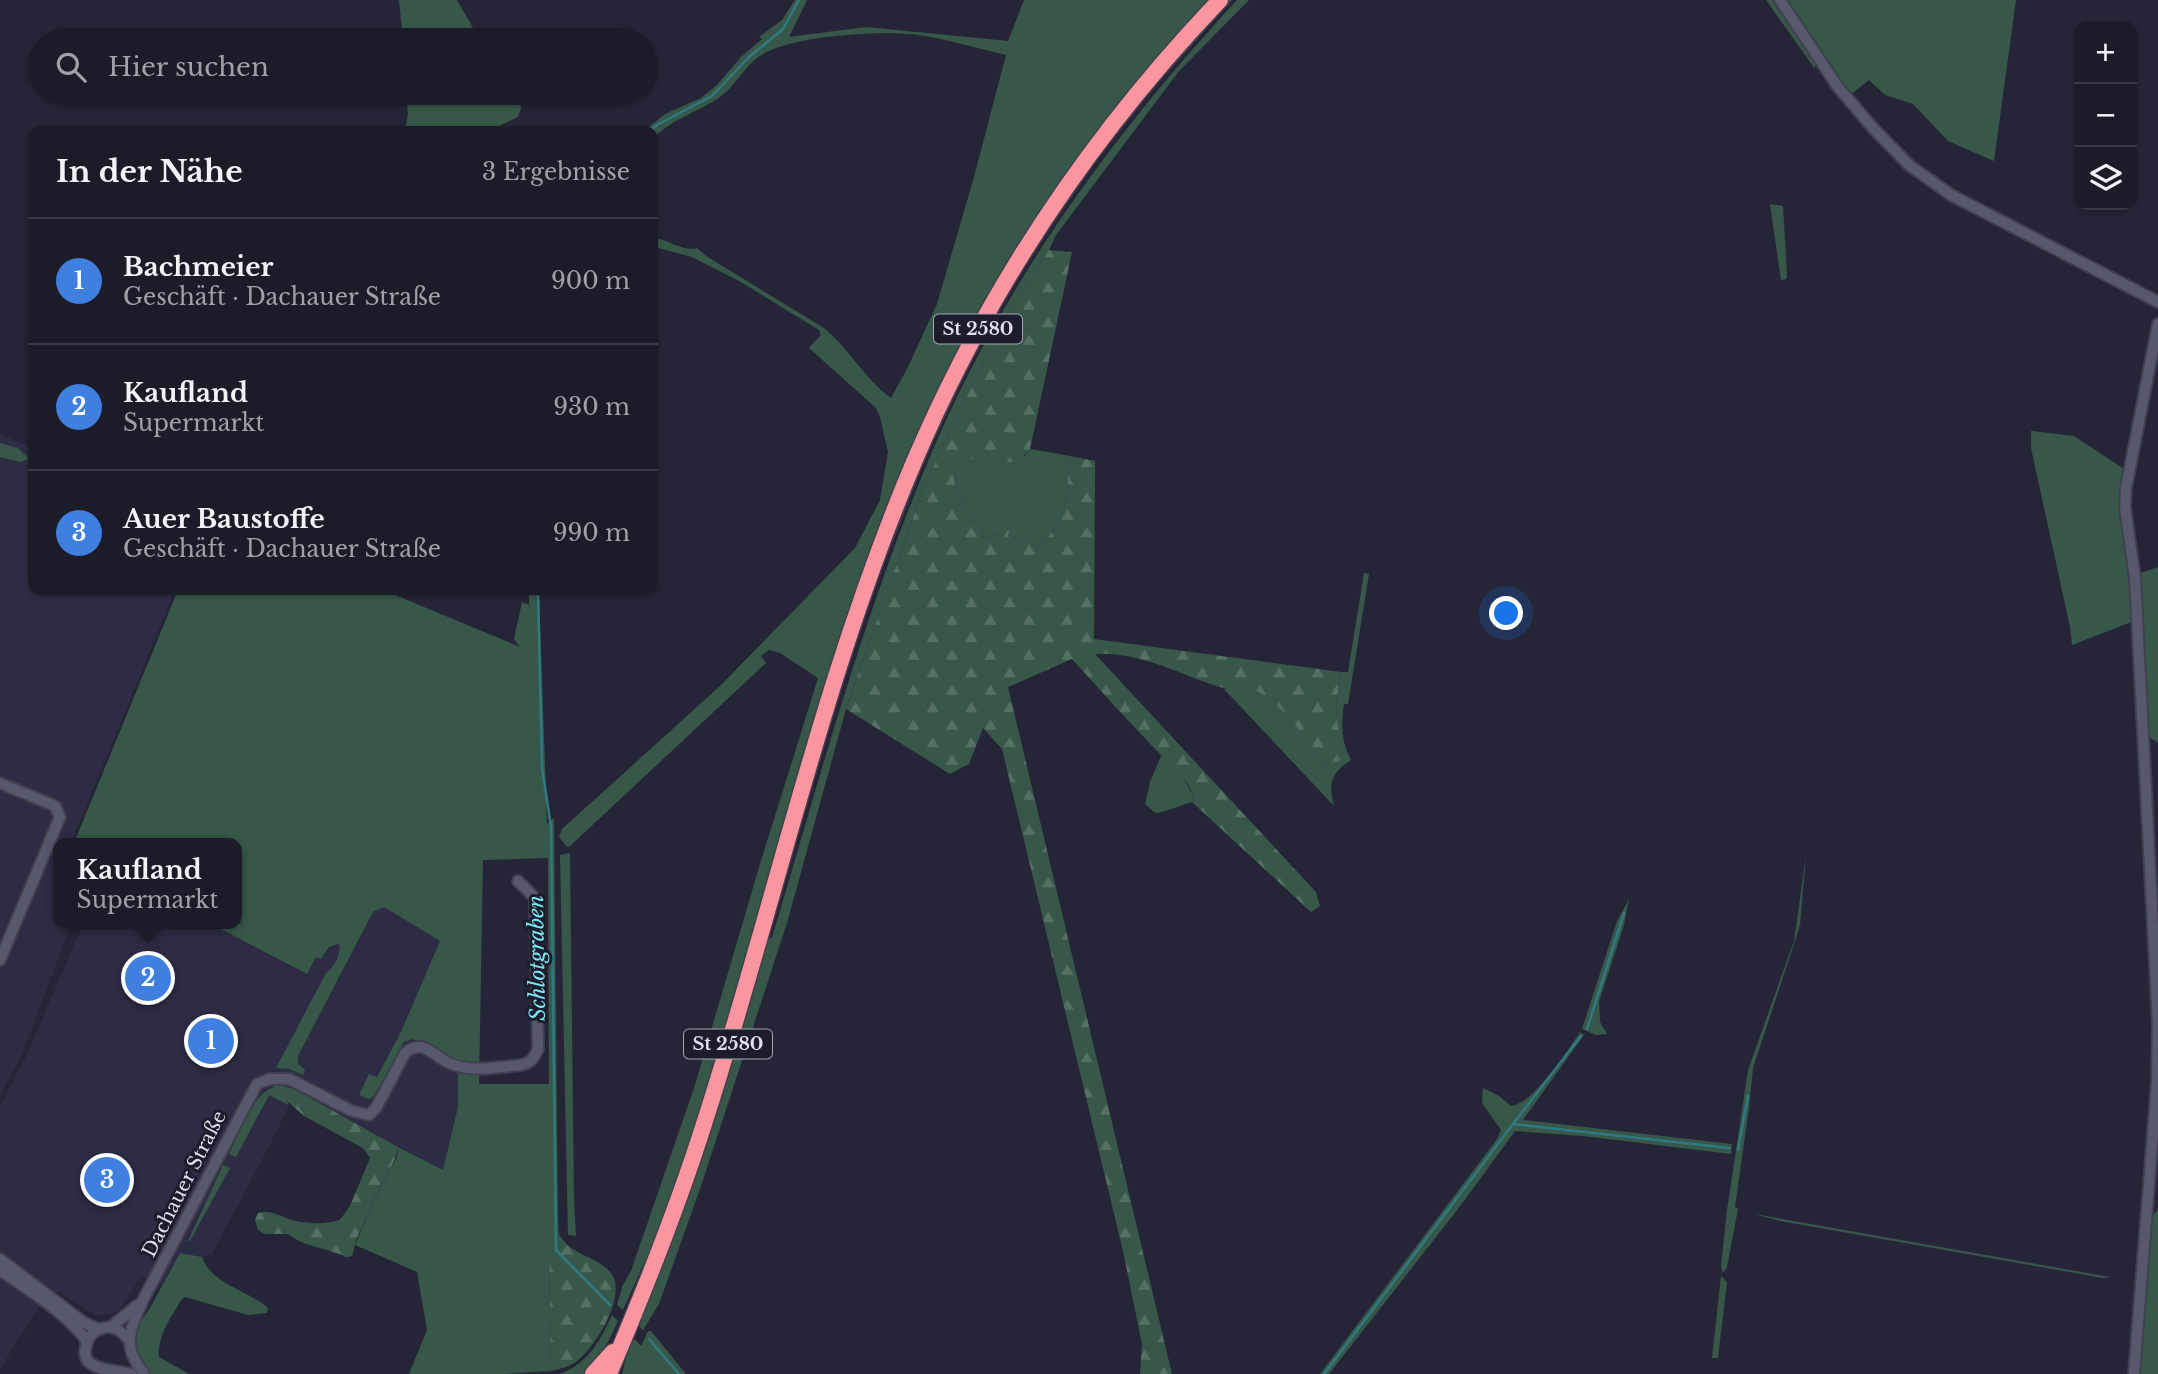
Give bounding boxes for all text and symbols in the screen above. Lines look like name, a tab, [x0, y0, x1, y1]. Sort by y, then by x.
map controls	[2074, 21, 2137, 210]
button: +	[2074, 21, 2137, 84]
search box	[28, 28, 658, 105]
icon: search	[52, 48, 90, 86]
text: Hier suchen	[108, 51, 269, 83]
button: −	[2074, 84, 2137, 147]
button: layers	[2074, 147, 2137, 210]
text: In der Nähe	[56, 153, 243, 190]
text: 3 Ergebnisse	[482, 158, 630, 186]
text: Bachmeier	[123, 251, 273, 283]
text: 1	[74, 267, 84, 295]
text: 900 m	[551, 267, 630, 295]
text: Geschäft · Dachauer Straße	[123, 283, 441, 311]
road number: St 2580	[934, 314, 1022, 344]
text: Kaufland	[123, 377, 248, 409]
text: 2	[72, 393, 86, 421]
text: 930 m	[553, 393, 630, 421]
text: Supermarkt	[123, 409, 264, 437]
text: Auer Baustoffe	[123, 503, 325, 535]
text: 3	[72, 519, 86, 547]
text: 990 m	[553, 519, 630, 547]
text: Geschäft · Dachauer Straße	[123, 535, 441, 563]
your location	[1489, 596, 1523, 630]
popup	[53, 838, 242, 929]
text: Kaufland	[77, 854, 202, 886]
text: Supermarkt	[77, 886, 218, 914]
water label: Schlotgraben	[523, 895, 551, 1021]
pin: 2	[125, 952, 171, 1004]
pin: 1	[188, 1015, 234, 1067]
road number: St 2580	[684, 1030, 772, 1058]
street label: Dachauer Straße	[137, 1107, 231, 1261]
pin: 3	[84, 1154, 130, 1206]

